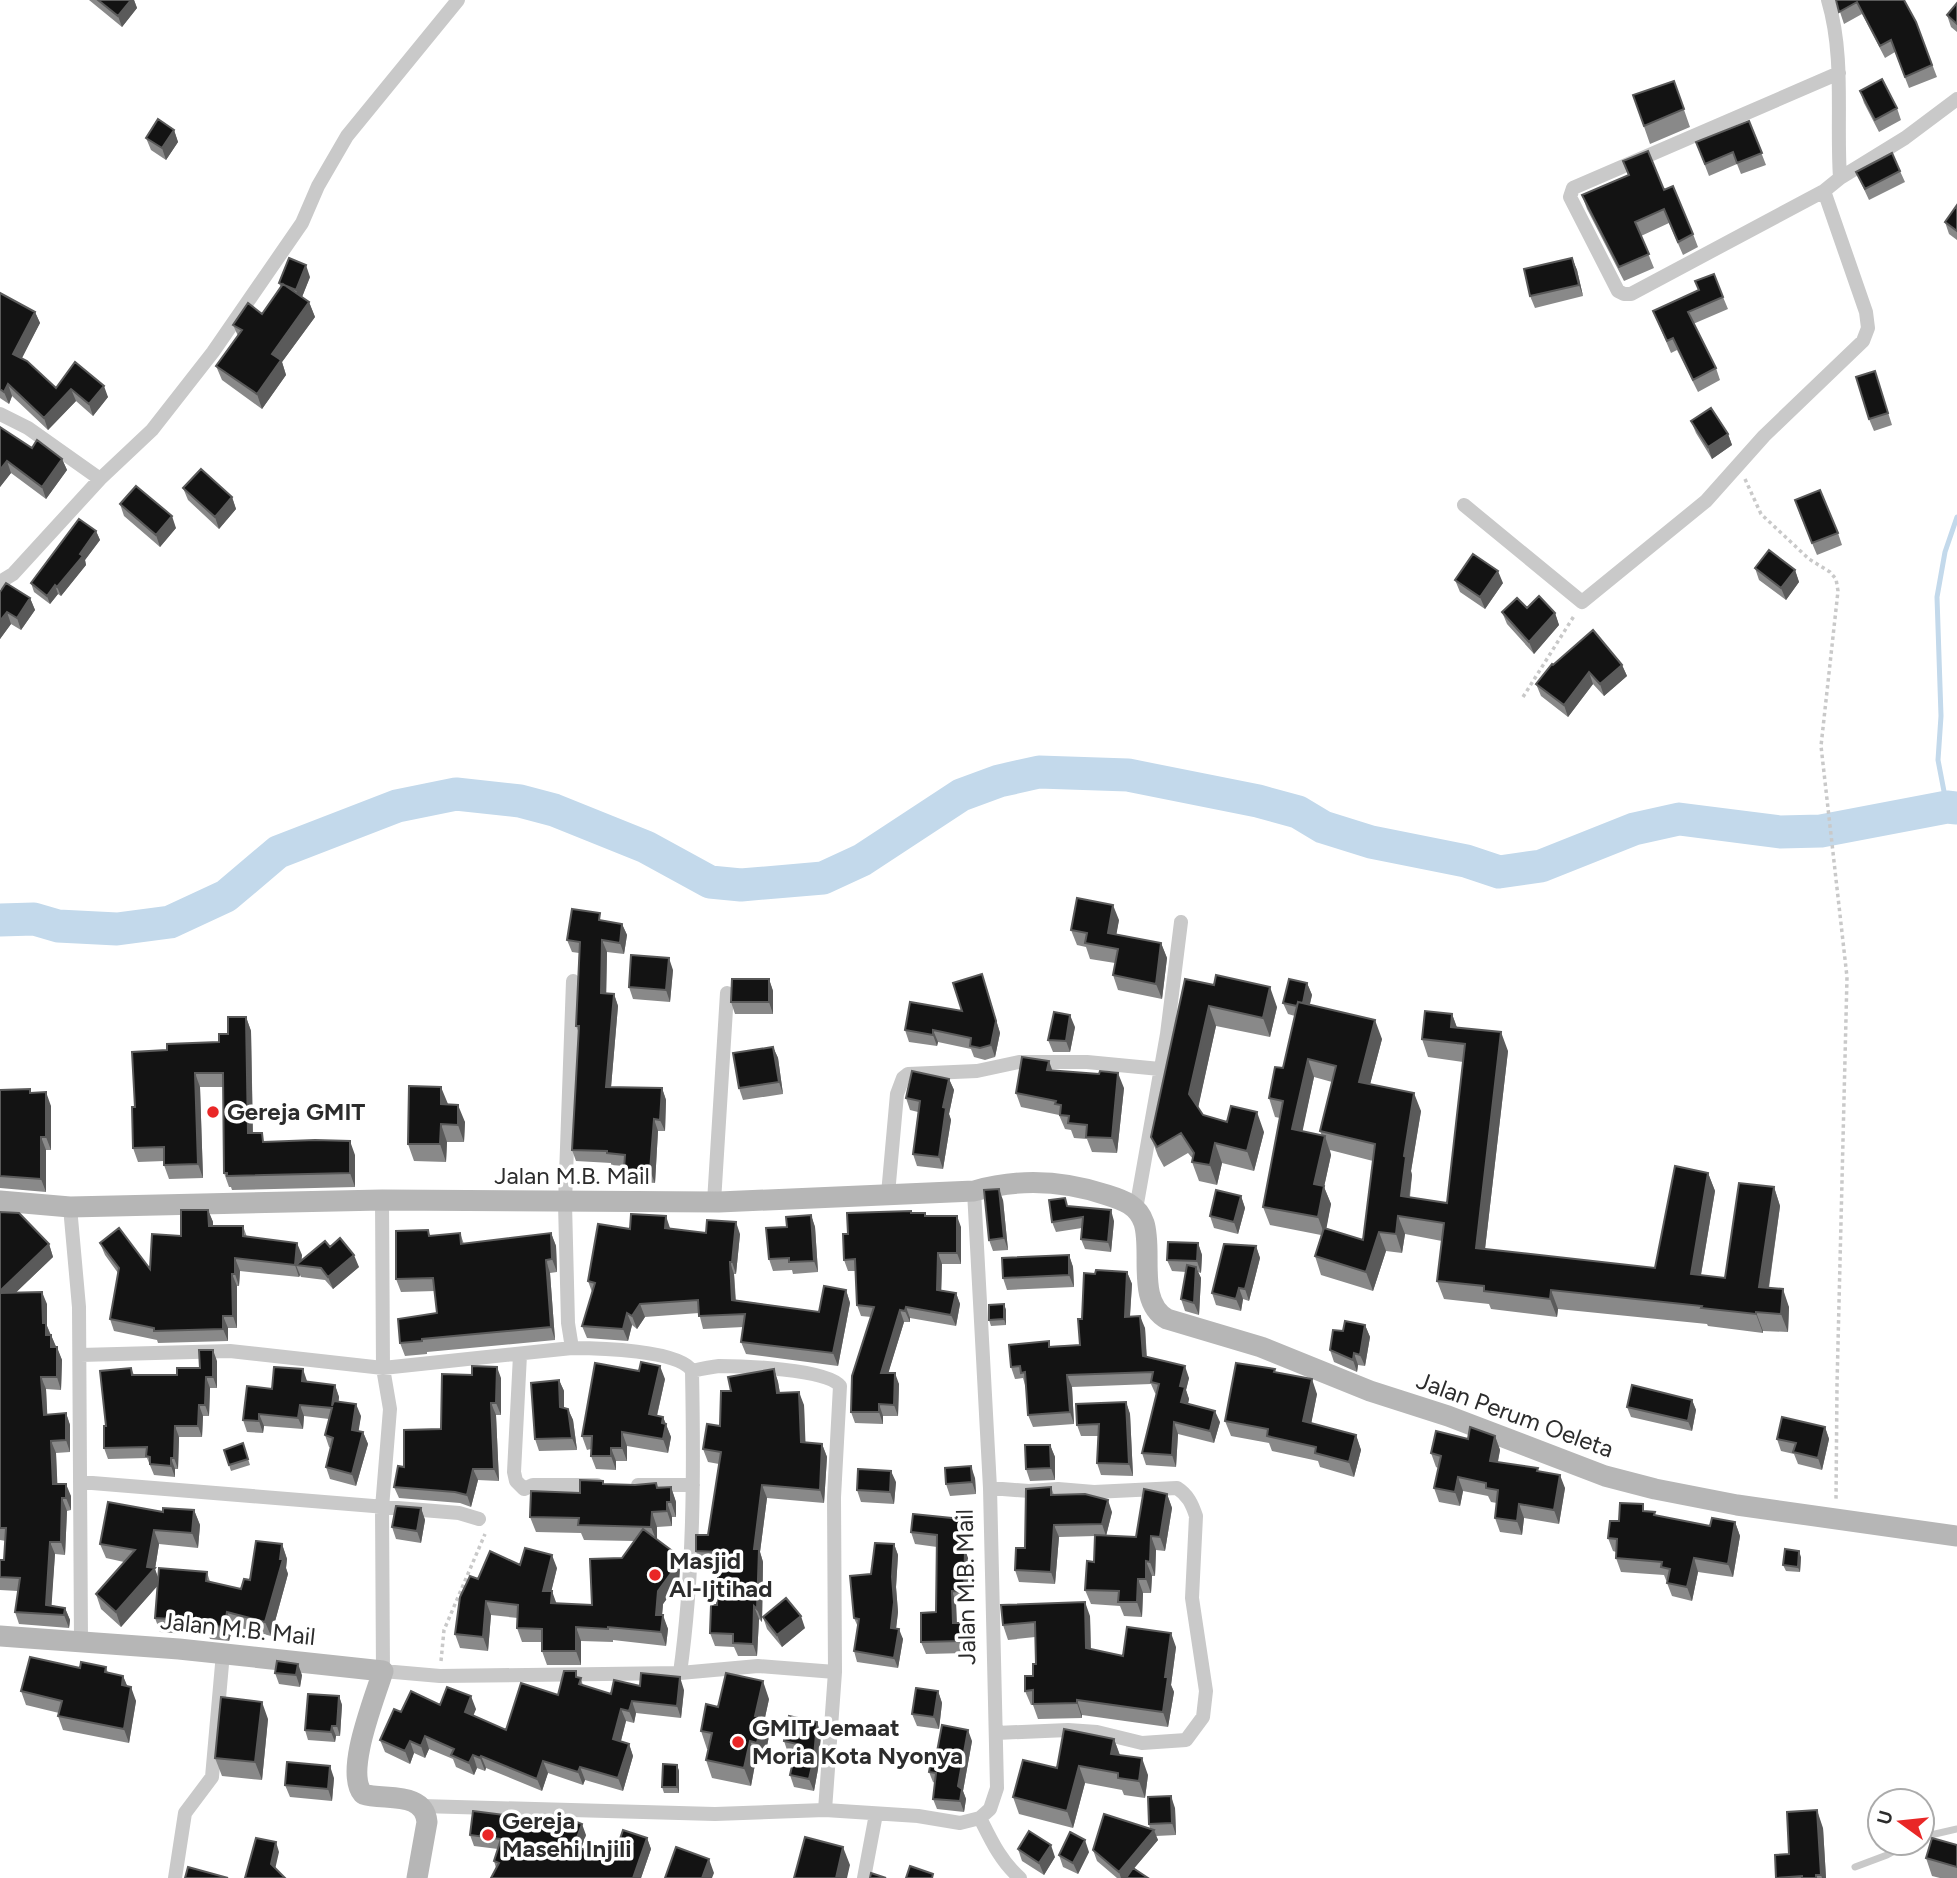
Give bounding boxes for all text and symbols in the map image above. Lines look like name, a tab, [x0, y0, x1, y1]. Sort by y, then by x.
place label: Gereja GMIT	[227, 1097, 365, 1126]
marker: Gereja GMIT	[205, 1104, 221, 1120]
street label: Jalan M.B. Mail	[494, 1161, 650, 1190]
street label: Jalan Perum Oeleta	[1413, 1365, 1618, 1464]
street label: Jalan M.B. Mail	[950, 1509, 981, 1665]
place label: Masjid Al-Ijtihad	[669, 1546, 772, 1603]
marker: Masjid Al-Ijtihad	[647, 1567, 663, 1583]
street label: Jalan M.B. Mail	[159, 1606, 317, 1651]
place label: GMIT Jemaat Moria Kota Nyonya	[752, 1713, 963, 1770]
marker: GMIT Jemaat Moria Kota Nyonya	[730, 1734, 746, 1750]
north arrow	[1866, 1787, 1936, 1857]
place label: Gereja Masehi Injili	[502, 1806, 632, 1863]
text: U	[1872, 1808, 1898, 1827]
marker: Gereja Masehi Injili	[480, 1827, 496, 1843]

